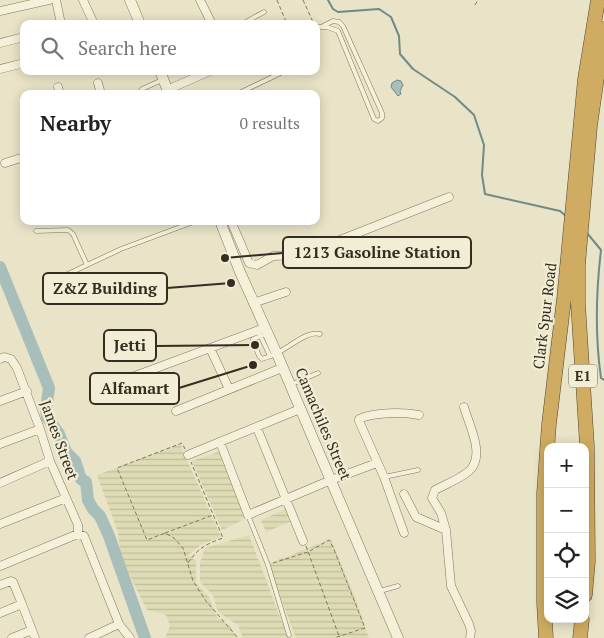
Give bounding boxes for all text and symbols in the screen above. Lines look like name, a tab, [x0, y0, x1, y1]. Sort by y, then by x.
search box	[20, 20, 320, 75]
icon: search	[38, 34, 66, 62]
text: Search here	[78, 35, 177, 60]
text: Nearby	[40, 109, 111, 137]
text: 0 results	[240, 112, 300, 134]
callout: 1213 Gasoline Station	[283, 237, 471, 268]
text: 1213 Gasoline Station	[293, 241, 461, 263]
street label: Clark Spur Road	[528, 262, 560, 370]
callout: Z&Z Building	[43, 273, 167, 304]
text: Z&Z Building	[53, 277, 158, 299]
callout: Jetti	[104, 330, 156, 361]
text: Jetti	[114, 334, 146, 356]
street label: Camachiles Street	[291, 364, 357, 483]
road number: E1	[569, 364, 597, 388]
callout: Alfamart	[90, 373, 179, 404]
text: Alfamart	[101, 377, 170, 399]
street label: James Street	[36, 397, 84, 483]
map controls	[544, 443, 589, 623]
button: +	[544, 443, 589, 488]
button: −	[544, 488, 589, 533]
button: locate	[544, 533, 589, 578]
button: layers	[544, 578, 589, 623]

